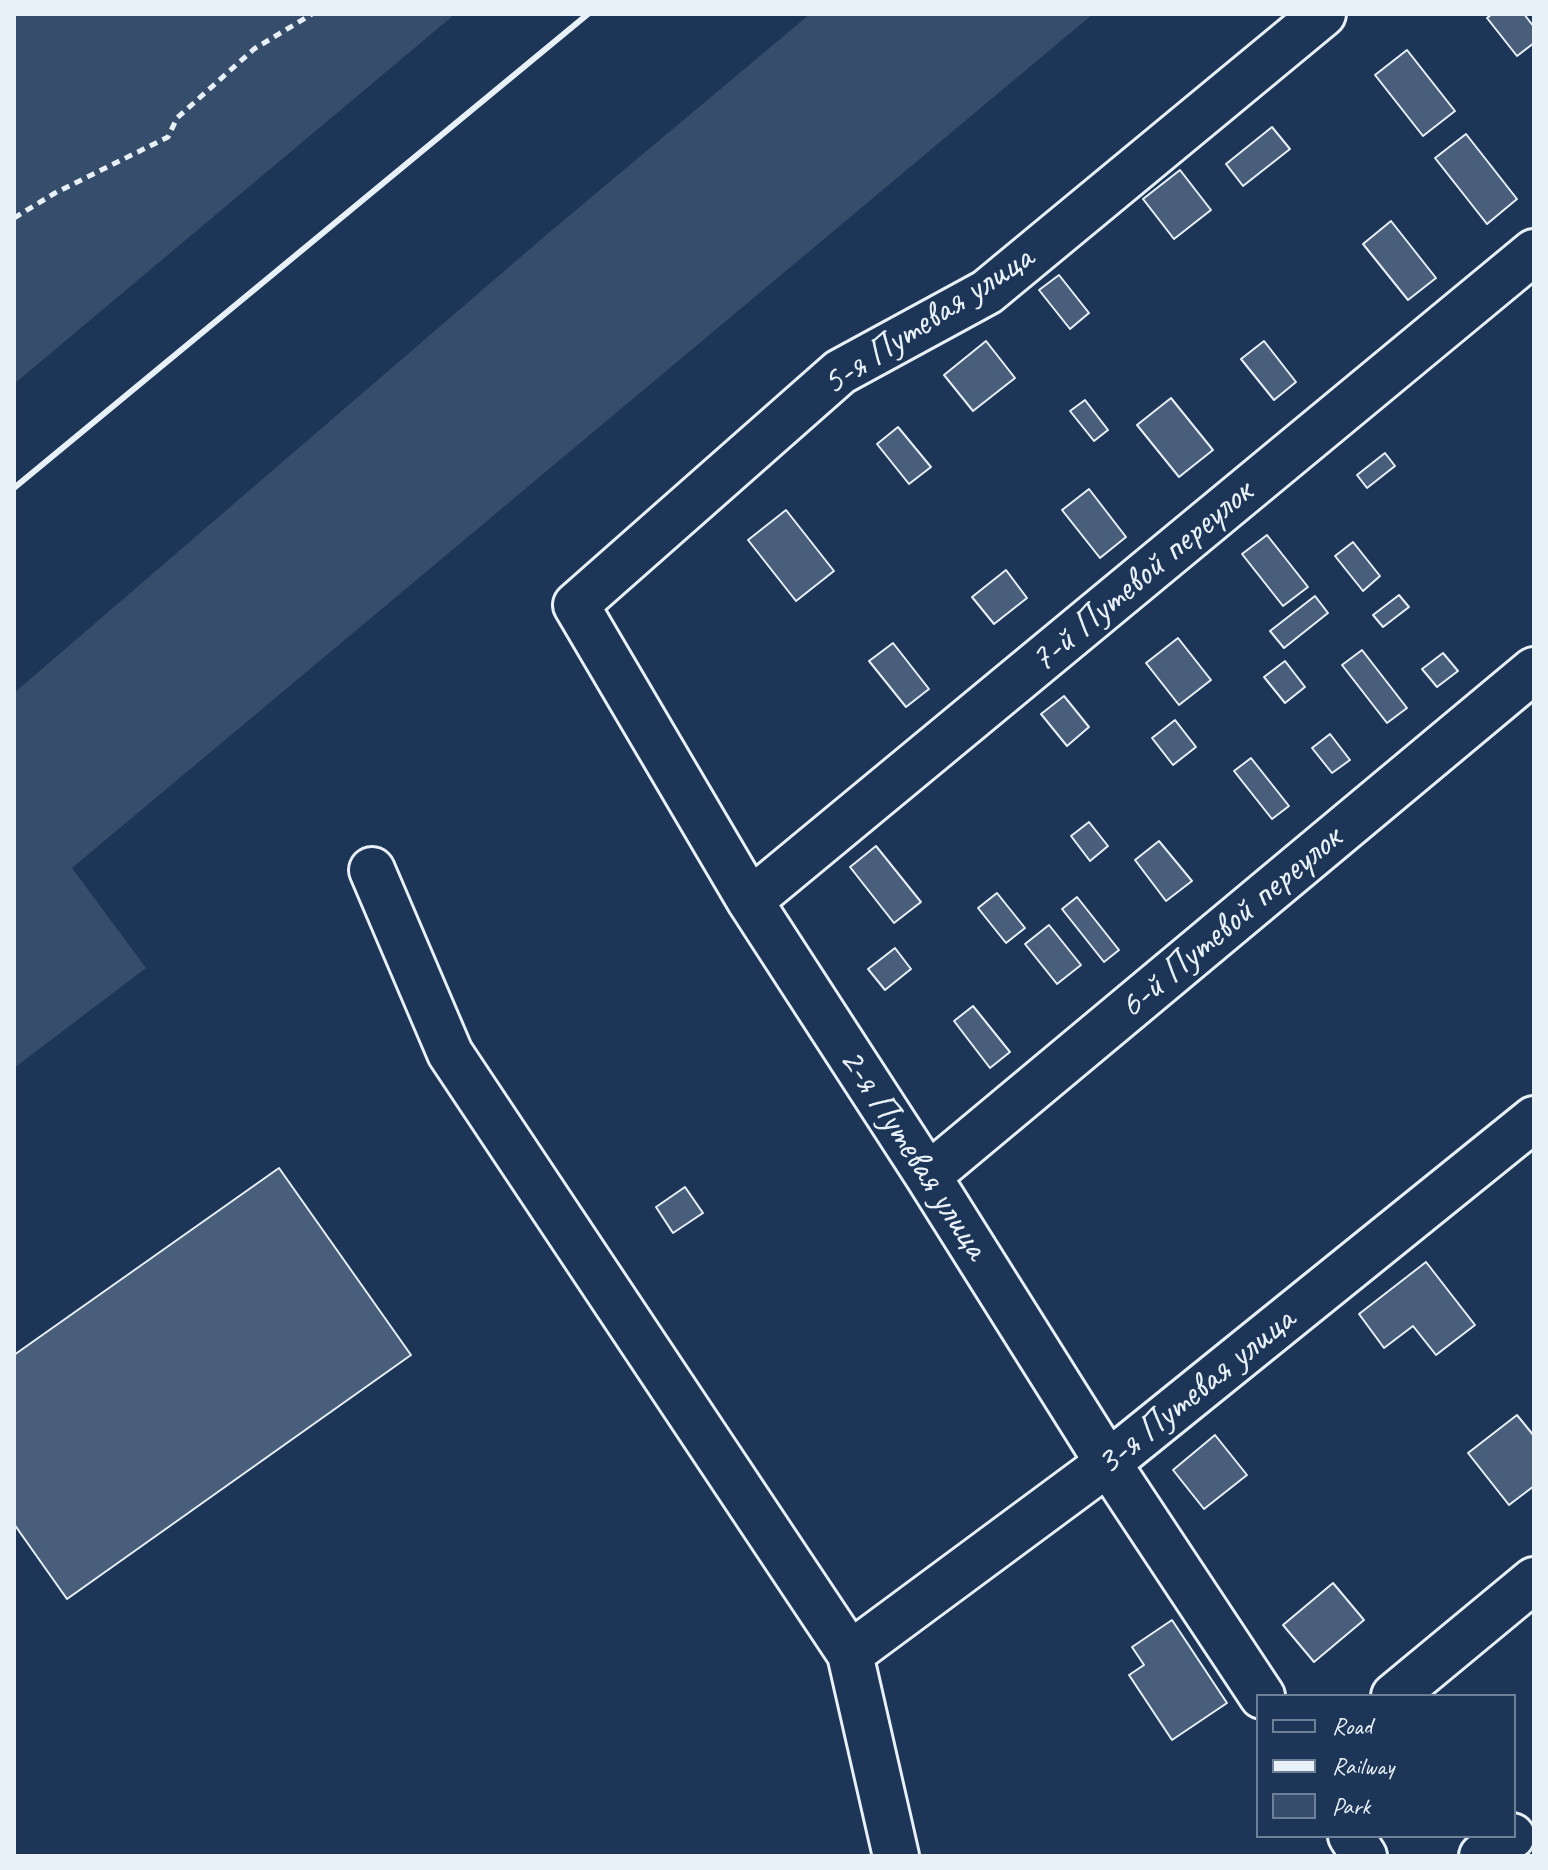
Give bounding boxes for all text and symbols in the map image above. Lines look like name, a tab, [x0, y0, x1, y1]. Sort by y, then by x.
street label: 5-я Путевая улица	[814, 236, 1042, 406]
street label: 7-й Путевой переулок	[1021, 471, 1263, 683]
street label: 6-й Путевой переулок	[1110, 817, 1352, 1029]
street label: 2-я Путевая улица	[828, 1040, 998, 1268]
street label: 3-я Путевая улица	[1087, 1298, 1305, 1486]
legend	[1256, 1694, 1516, 1838]
text: Road	[1332, 1711, 1372, 1741]
text: Railway	[1332, 1751, 1394, 1781]
text: Park	[1332, 1791, 1370, 1821]

